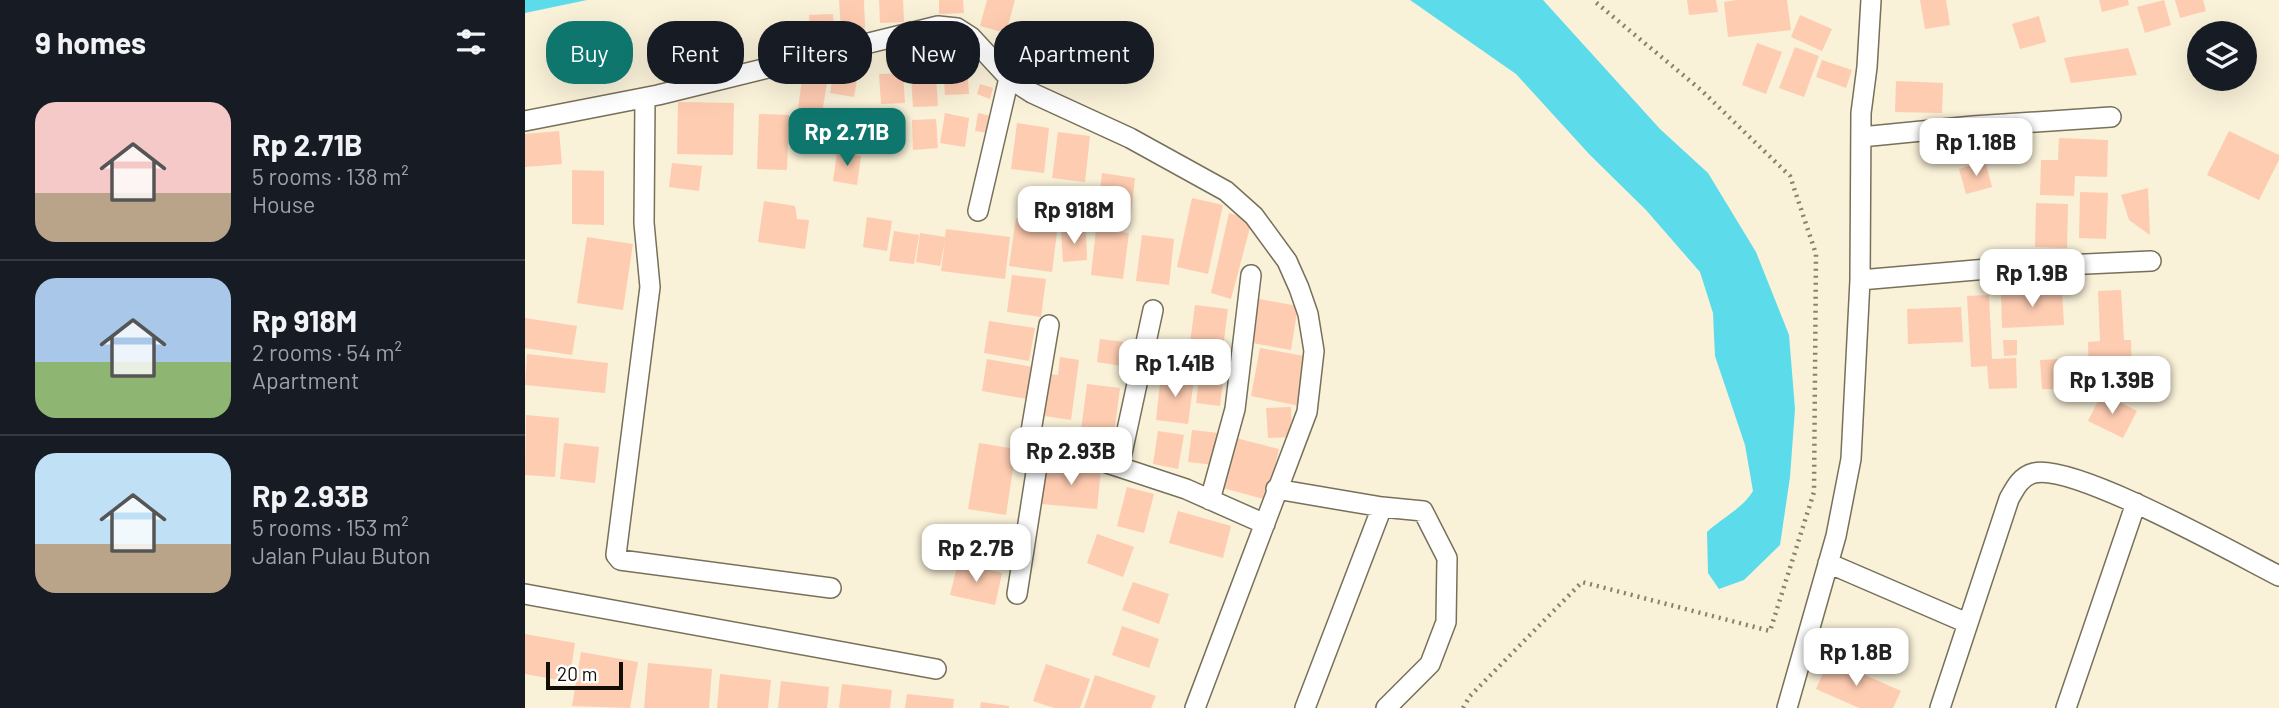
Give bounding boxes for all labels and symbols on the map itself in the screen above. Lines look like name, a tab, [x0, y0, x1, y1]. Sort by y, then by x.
pin: Rp 2.71B	[775, 108, 919, 168]
pin: Rp 1.18B	[1904, 118, 2048, 178]
pin: Rp 918M	[1009, 187, 1139, 246]
pin: Rp 1.9B	[1967, 250, 2097, 309]
pin: Rp 1.41B	[1103, 340, 1247, 399]
pin: Rp 1.39B	[2040, 356, 2184, 416]
pin: Rp 2.93B	[999, 428, 1143, 487]
pin: Rp 2.7B	[911, 524, 1041, 584]
pin: Rp 1.8B	[1791, 628, 1921, 688]
scale bar	[546, 659, 623, 691]

